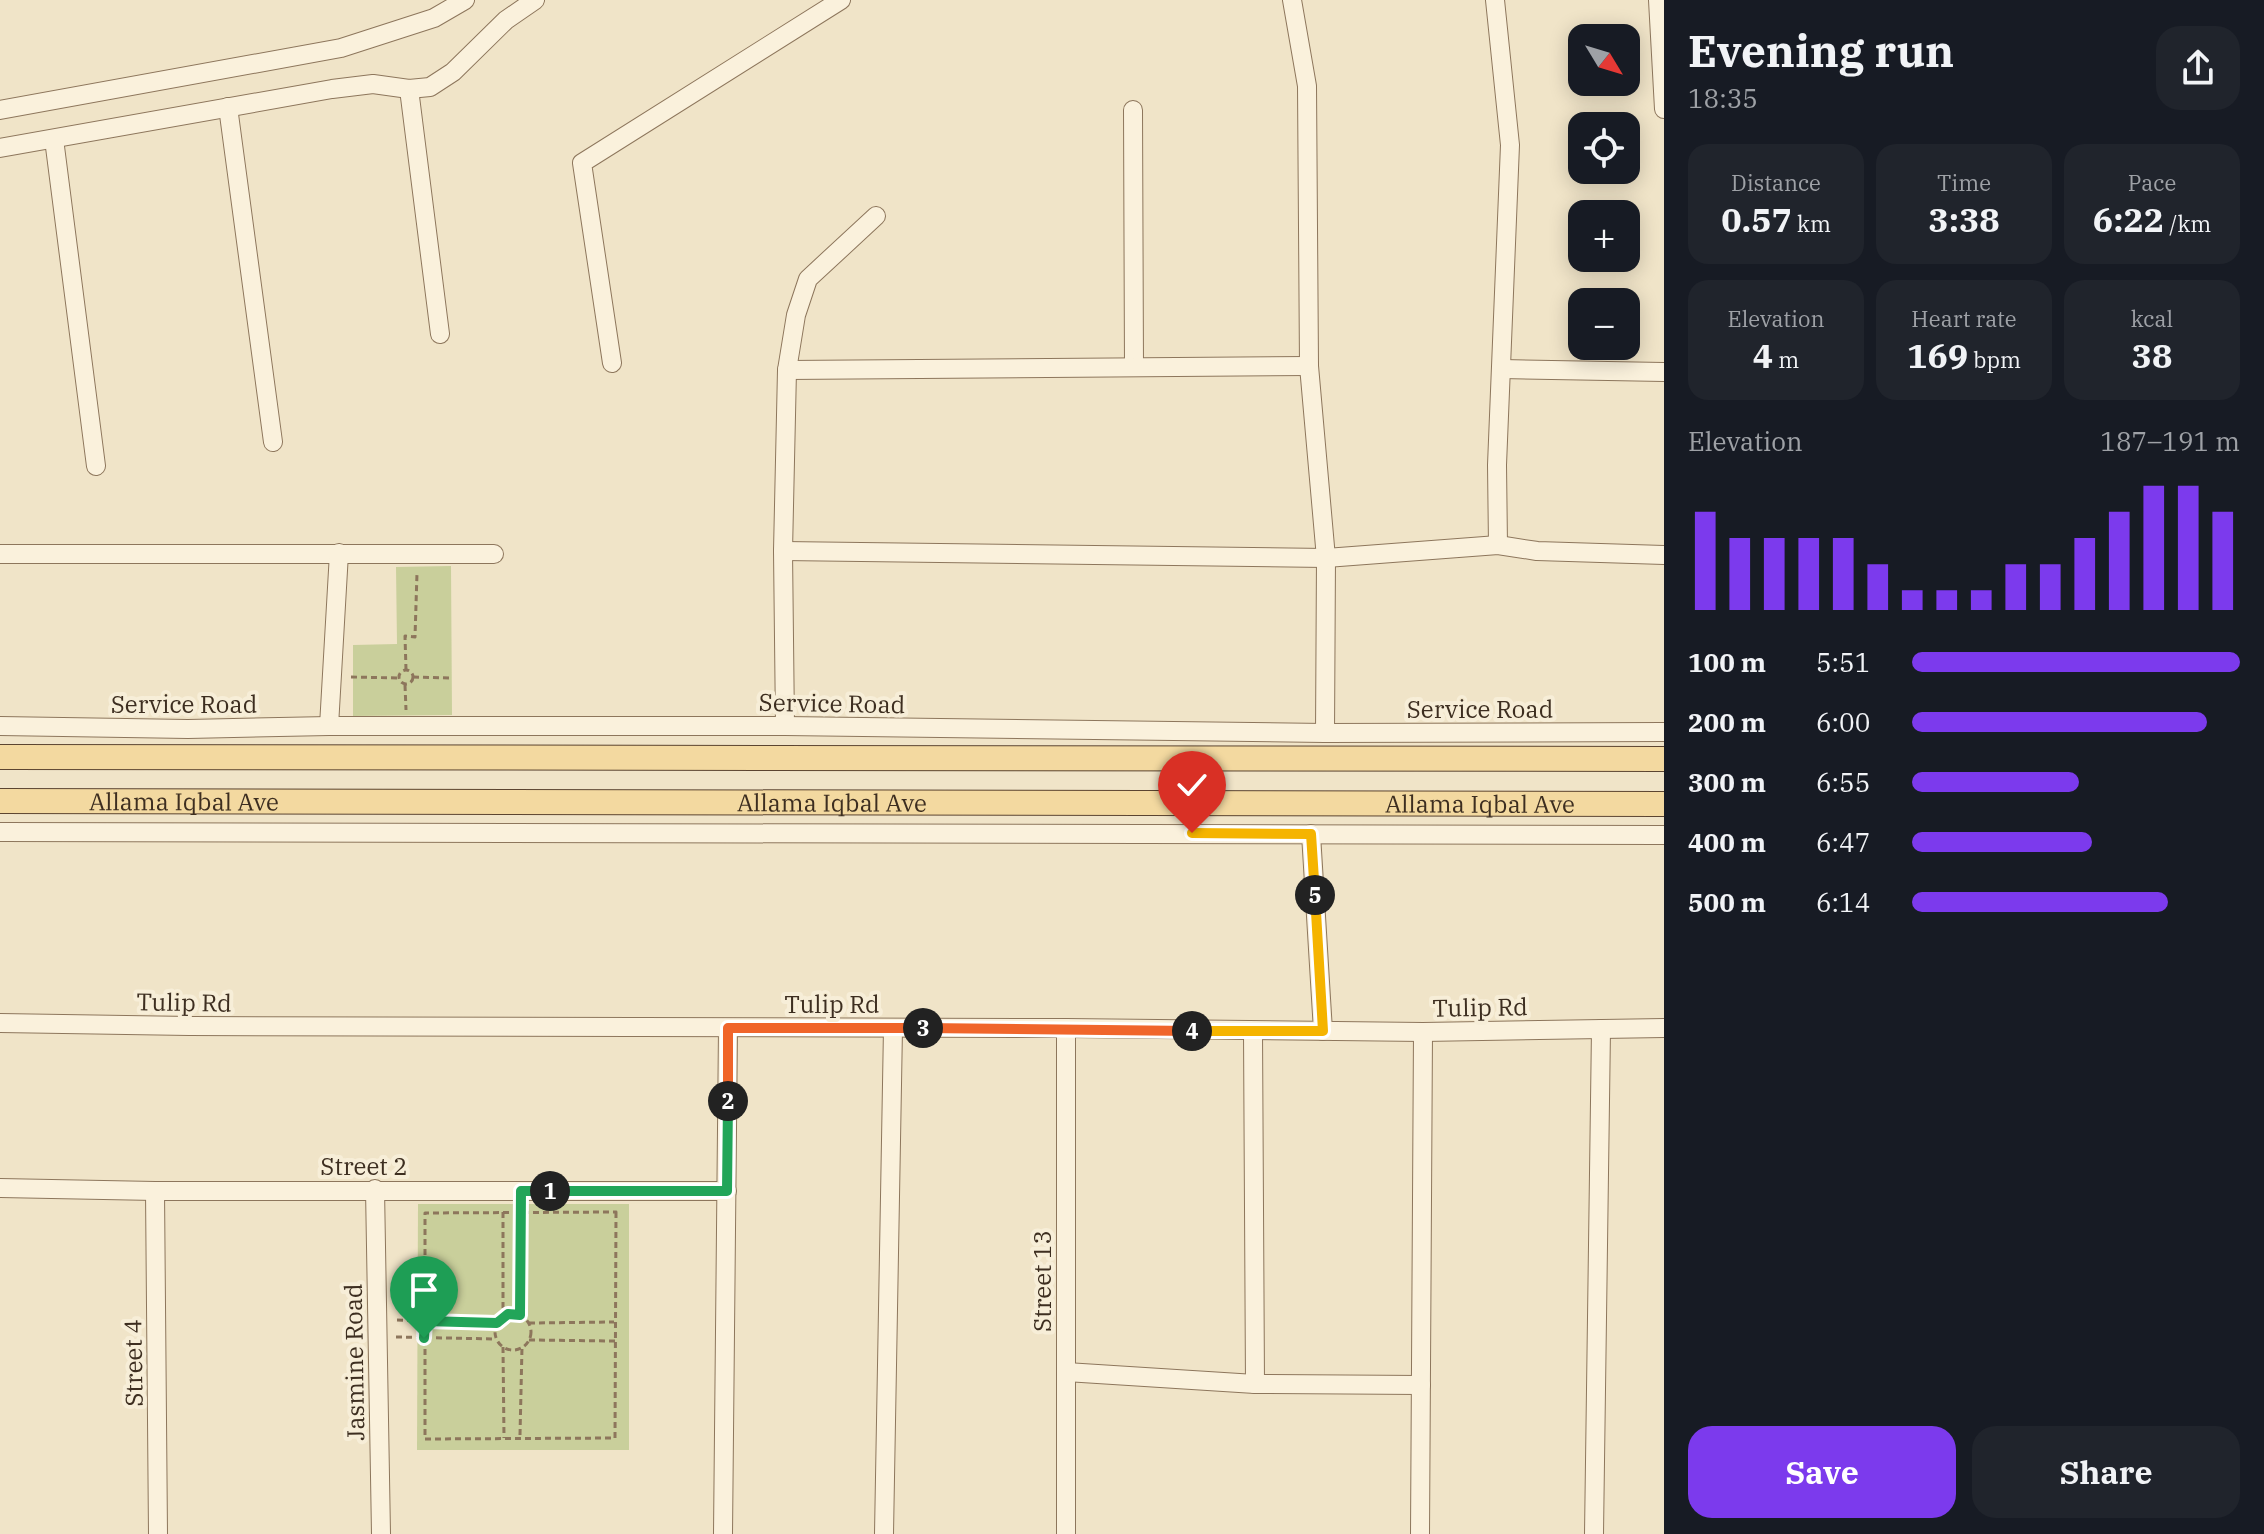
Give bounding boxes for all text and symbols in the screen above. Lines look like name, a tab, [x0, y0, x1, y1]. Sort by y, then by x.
text: Evening run	[1688, 22, 1954, 79]
north arrow	[1568, 24, 1640, 96]
map controls	[1568, 24, 1640, 360]
button: share	[2156, 26, 2240, 110]
text: 18:35	[1688, 81, 1758, 115]
button: locate	[1568, 112, 1640, 184]
text: Distance	[1731, 168, 1821, 197]
text: Time	[1937, 168, 1991, 197]
text: Pace	[2128, 168, 2176, 197]
text: 0.57	[1721, 197, 1792, 241]
text: 3:38	[1928, 197, 2000, 241]
text: 6:22	[2093, 197, 2164, 241]
button: +	[1568, 200, 1640, 272]
text: km	[1792, 209, 1831, 238]
text: /km	[2164, 209, 2211, 238]
button: −	[1568, 288, 1640, 360]
text: Elevation	[1728, 304, 1824, 333]
text: Heart rate	[1911, 304, 2017, 333]
text: kcal	[2131, 304, 2173, 333]
text: 4	[1753, 333, 1773, 377]
text: 169	[1907, 333, 1968, 377]
text: 38	[2132, 333, 2172, 377]
text: m	[1773, 345, 1799, 374]
text: bpm	[1968, 345, 2021, 374]
text: Elevation	[1688, 424, 1803, 458]
text: 187–191 m	[2100, 424, 2240, 458]
text: 100 m	[1688, 645, 1766, 679]
text: 5:51	[1816, 645, 1870, 679]
street label: Service Road	[758, 686, 906, 720]
street label: Service Road	[111, 688, 257, 720]
street label: Service Road	[1407, 693, 1553, 725]
text: 200 m	[1688, 705, 1766, 739]
text: 6:00	[1816, 705, 1870, 739]
pin	[1158, 751, 1226, 833]
icon: check	[1170, 763, 1214, 807]
text: 300 m	[1688, 765, 1766, 799]
text: 6:55	[1816, 765, 1870, 799]
street label: Allama Iqbal Ave	[89, 785, 279, 818]
street label: Allama Iqbal Ave	[737, 786, 927, 819]
street label: Allama Iqbal Ave	[1385, 787, 1575, 820]
text: 400 m	[1688, 825, 1766, 859]
text: 6:47	[1816, 825, 1870, 859]
pin: 5	[1295, 875, 1335, 915]
text: 5	[1308, 880, 1322, 909]
text: 500 m	[1688, 885, 1766, 919]
text: 6:14	[1816, 885, 1870, 919]
street label: Tulip Rd	[136, 985, 232, 1019]
street label: Tulip Rd	[784, 988, 880, 1020]
street label: Tulip Rd	[1432, 990, 1528, 1024]
pin: 3	[903, 1008, 943, 1048]
pin: 4	[1172, 1011, 1212, 1051]
text: 3	[916, 1013, 930, 1042]
text: 4	[1185, 1016, 1199, 1045]
pin: 2	[708, 1081, 748, 1121]
text: 2	[721, 1086, 735, 1115]
street label: Street 2	[320, 1150, 408, 1182]
pin: 1	[530, 1171, 570, 1211]
text: 1	[543, 1176, 557, 1205]
street label: Street 13	[1026, 1230, 1058, 1332]
pin	[390, 1256, 458, 1338]
icon: arrive	[402, 1268, 446, 1312]
street label: Jasmine Road	[337, 1283, 371, 1441]
street label: Street 4	[116, 1319, 150, 1407]
button: Save	[1688, 1426, 1956, 1518]
button: Share	[1972, 1426, 2240, 1518]

